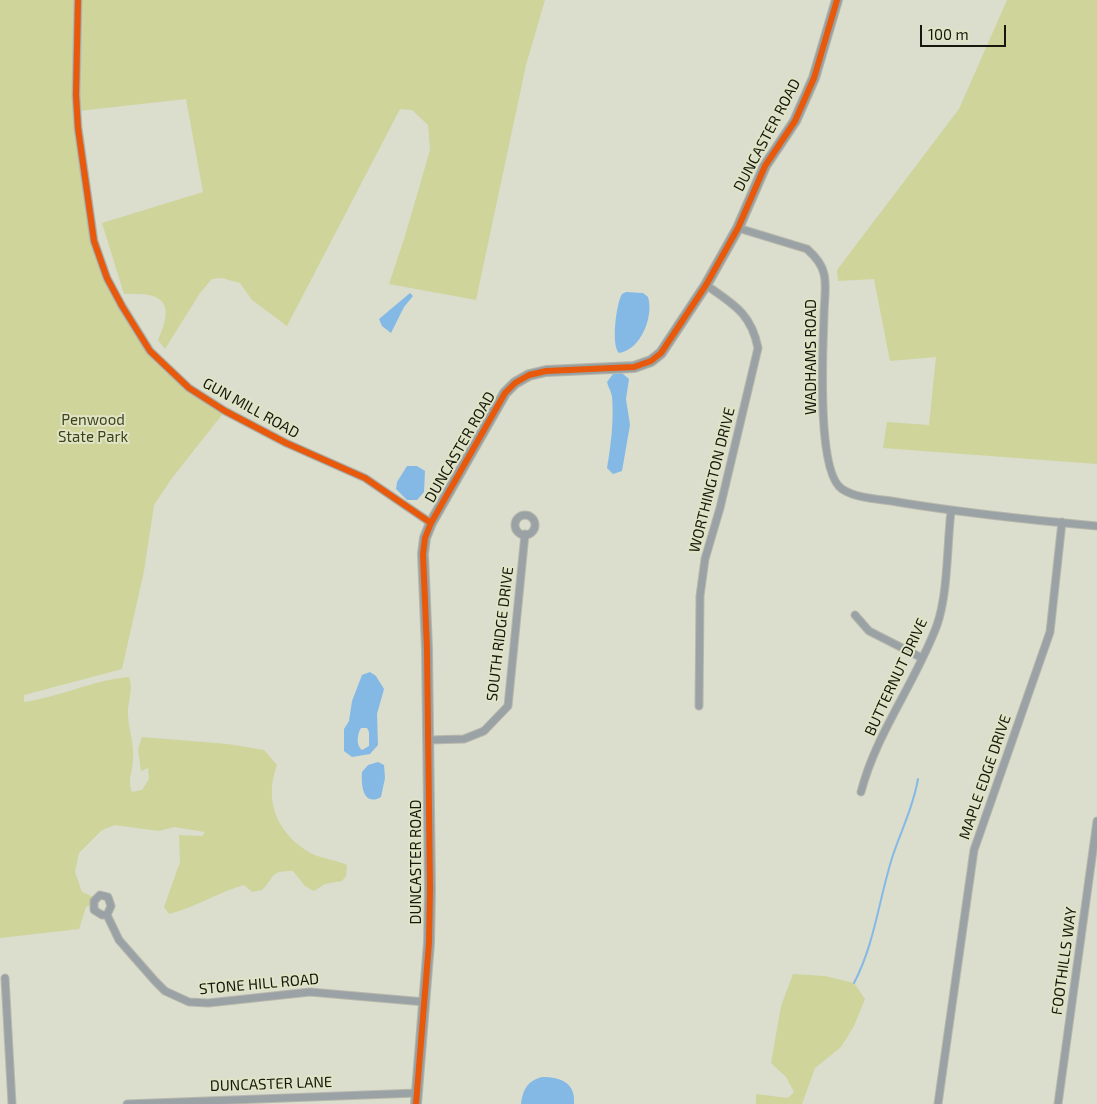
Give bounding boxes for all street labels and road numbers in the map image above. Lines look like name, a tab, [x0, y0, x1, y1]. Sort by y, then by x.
street label: DUNCASTER ROAD	[730, 76, 804, 194]
street label: WADHAMS ROAD	[802, 299, 820, 415]
street label: GUN MILL ROAD	[200, 374, 302, 442]
street label: DUNCASTER ROAD	[421, 388, 499, 506]
street label: WORTHINGTON DRIVE	[685, 405, 739, 555]
street label: SOUTH RIDGE DRIVE	[483, 566, 517, 702]
street label: BUTTERNUT DRIVE	[861, 615, 931, 739]
street label: MAPLE EDGE DRIVE	[955, 712, 1015, 842]
street label: DUNCASTER ROAD	[407, 799, 425, 925]
street label: FOOTHILLS WAY	[1048, 906, 1080, 1016]
street label: STONE HILL ROAD	[198, 970, 320, 998]
street label: DUNCASTER LANE	[209, 1073, 333, 1095]

